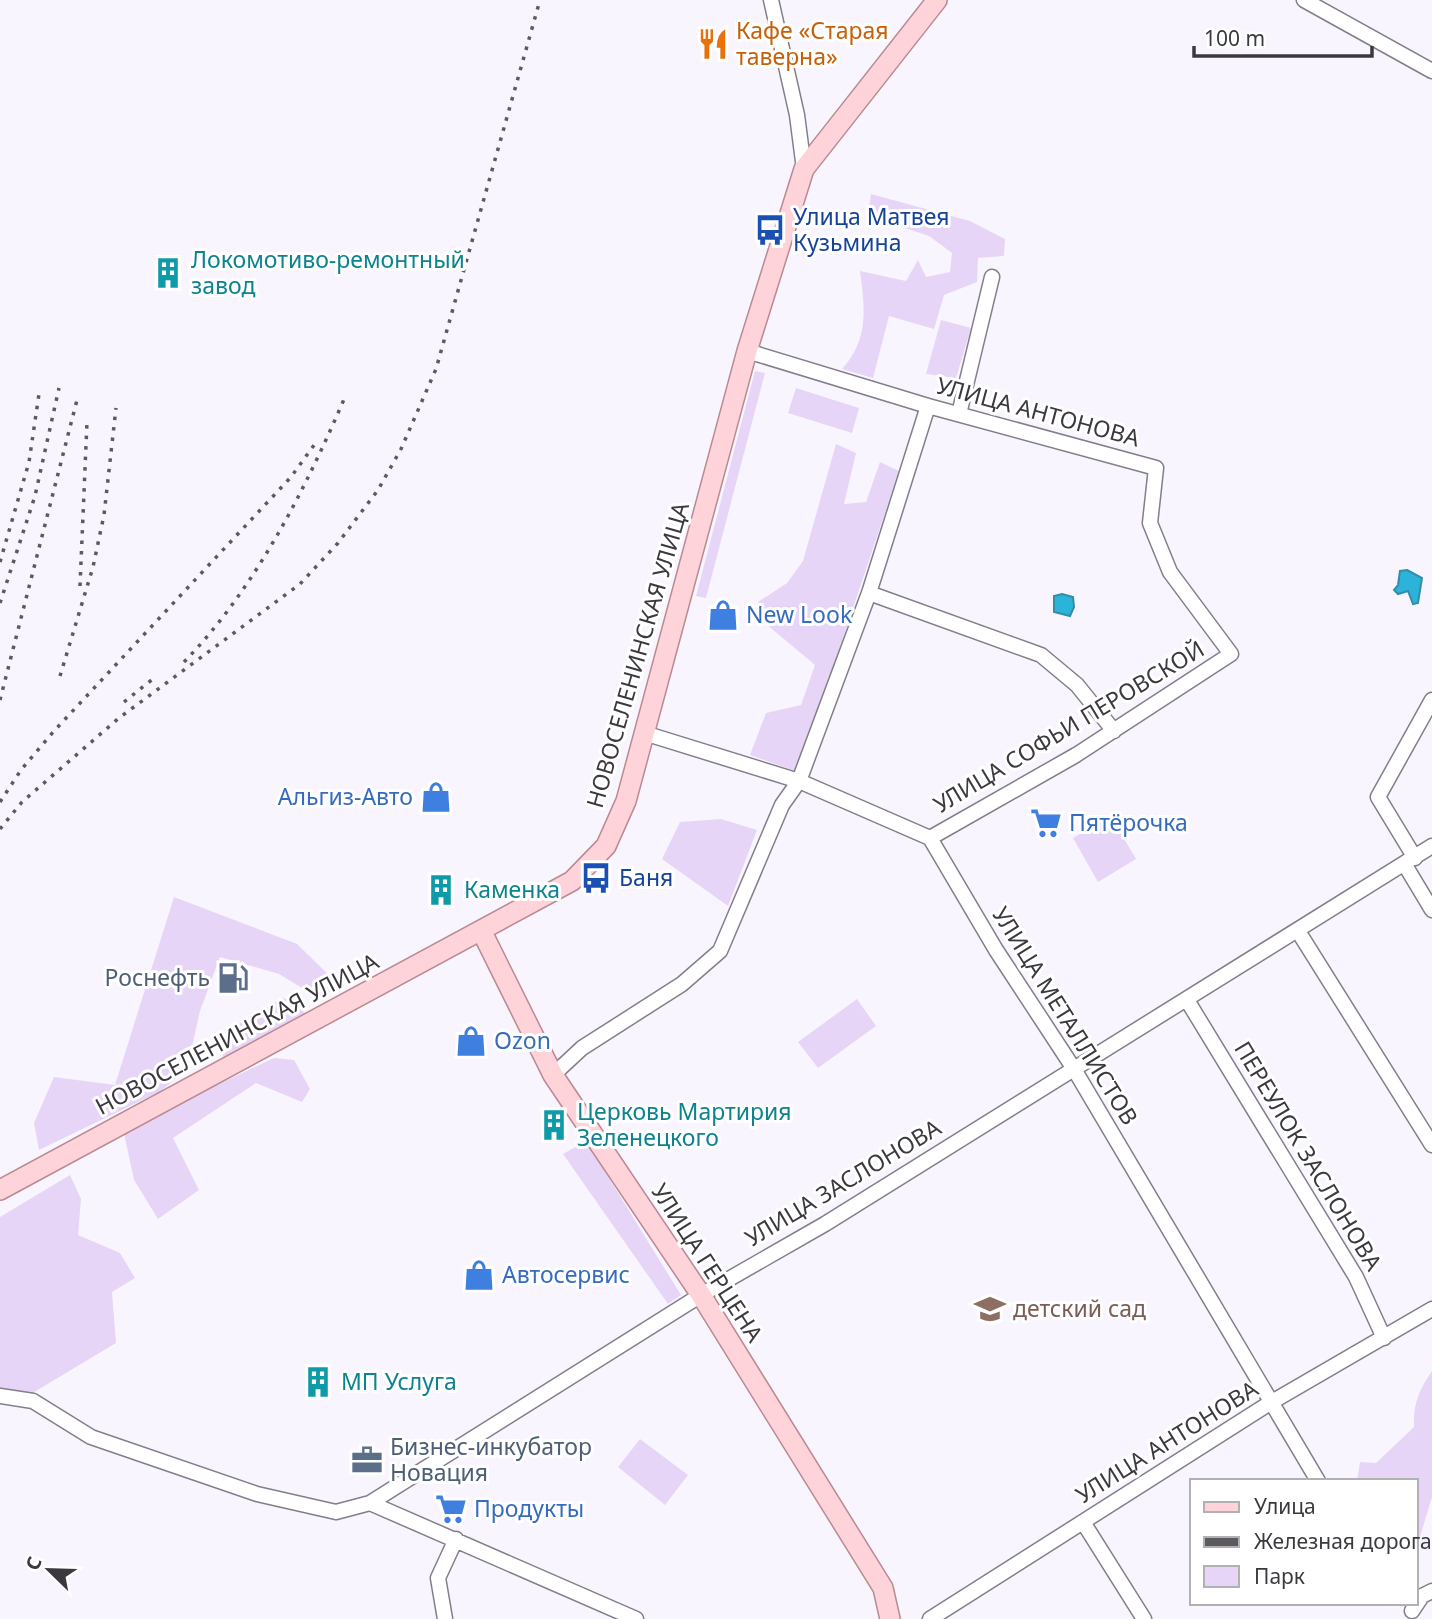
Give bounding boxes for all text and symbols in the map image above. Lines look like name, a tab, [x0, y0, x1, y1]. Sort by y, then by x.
place label: Кафе «Старая таверна»	[736, 14, 889, 72]
scale bar	[1194, 14, 1372, 58]
text: 100 m	[1204, 24, 1265, 52]
restaurant icon: Кафе «Старая таверна»	[696, 27, 730, 61]
place label: Улица Матвея Кузьмина	[793, 200, 949, 258]
bus stop icon: Улица Матвея Кузьмина	[753, 213, 787, 247]
place label: Локомотиво-ремонтный завод	[191, 243, 465, 301]
building icon: Локомотиво-ремонтный завод	[151, 256, 185, 290]
street label: УЛИЦА АНТОНОВА	[933, 369, 1144, 454]
street label: НОВОСЕЛЕНИНСКАЯ УЛИЦА	[578, 498, 696, 811]
shop icon: New Look	[706, 598, 740, 632]
place label: New Look	[746, 598, 853, 630]
street label: УЛИЦА СОФЬИ ПЕРОВСКОЙ	[927, 632, 1210, 820]
place label: Альгиз-Авто	[278, 780, 413, 812]
shop icon: Альгиз-Авто	[419, 780, 453, 814]
supermarket icon: Пятёрочка	[1029, 806, 1063, 840]
place label: Пятёрочка	[1069, 806, 1188, 838]
bus stop icon: Баня	[579, 861, 613, 895]
place label: Баня	[619, 861, 673, 893]
building icon: Каменка	[424, 873, 458, 907]
place label: Каменка	[464, 873, 560, 905]
street label: УЛИЦА МЕТАЛЛИСТОВ	[986, 900, 1146, 1131]
street label: НОВОСЕЛЕНИНСКАЯ УЛИЦА	[89, 945, 384, 1122]
place label: Роснефть	[105, 961, 210, 993]
fuel station icon: Роснефть	[216, 961, 250, 995]
shop icon: Ozon	[454, 1024, 488, 1058]
place label: Ozon	[494, 1024, 551, 1056]
street label: ПЕРЕУЛОК ЗАСЛОНОВА	[1228, 1035, 1390, 1276]
place label: Церковь Мартирия Зеленецкого	[577, 1095, 792, 1153]
building icon: Церковь Мартирия Зеленецкого	[537, 1108, 571, 1142]
street label: УЛИЦА ЗАСЛОНОВА	[739, 1111, 947, 1253]
street label: УЛИЦА ГЕРЦЕНА	[645, 1177, 771, 1348]
shop icon: Автосервис	[462, 1258, 496, 1292]
place label: Автосервис	[502, 1258, 630, 1290]
school or university icon: детский сад	[973, 1292, 1007, 1326]
place label: детский сад	[1013, 1292, 1146, 1324]
building icon: МП Услуга	[301, 1365, 335, 1399]
place label: МП Услуга	[341, 1365, 457, 1397]
street label: УЛИЦА АНТОНОВА	[1069, 1372, 1264, 1510]
place label: Бизнес-инкубатор Новация	[390, 1430, 592, 1488]
office icon: Бизнес-инкубатор Новация	[350, 1443, 384, 1477]
legend	[1190, 1479, 1418, 1605]
supermarket icon: Продукты	[434, 1492, 468, 1526]
place label: Продукты	[474, 1492, 584, 1524]
text: Улица	[1254, 1492, 1316, 1520]
text: Железная дорога	[1254, 1527, 1432, 1555]
north arrow	[14, 1535, 84, 1605]
text: С	[19, 1553, 48, 1574]
text: Парк	[1254, 1562, 1305, 1590]

